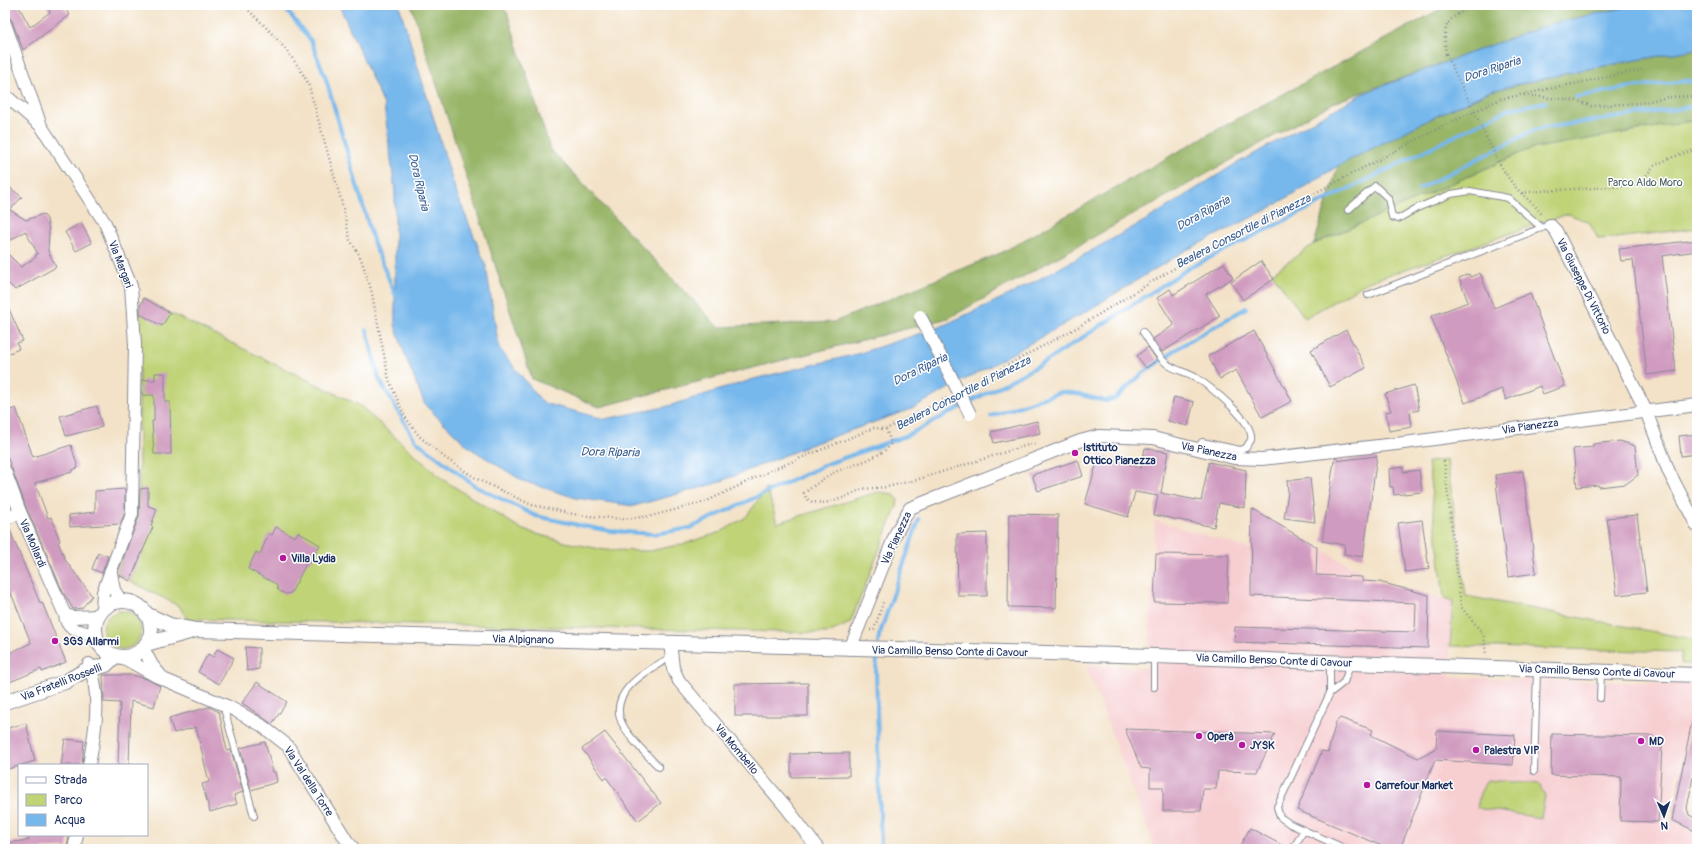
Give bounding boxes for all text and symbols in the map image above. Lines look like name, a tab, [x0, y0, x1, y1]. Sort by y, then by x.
water label: Dora Riparia	[1462, 53, 1524, 86]
water label: Dora Riparia	[405, 152, 433, 214]
park label: Parco Aldo Moro	[1607, 176, 1683, 189]
water label: Bealera Consortile di Pianezza	[1173, 190, 1315, 272]
water label: Dora Riparia	[1174, 192, 1234, 234]
street label: Via Giuseppe Di Vittorio	[1554, 236, 1613, 336]
street label: Via Margari	[106, 239, 135, 290]
water label: Dora Riparia	[891, 349, 951, 389]
water label: Bealera Consortile di Pianezza	[893, 352, 1035, 434]
street label: Via Pianezza	[1501, 416, 1559, 437]
street label: Via Pianezza	[1180, 439, 1238, 464]
place label: Istituto Ottico Pianezza	[1083, 441, 1156, 467]
water label: Dora Riparia	[580, 444, 641, 461]
marker: Istituto Ottico Pianezza	[1070, 448, 1080, 458]
street label: Via Pianezza	[878, 510, 914, 567]
street label: Via Mollardi	[17, 517, 49, 569]
place label: Villa Lydia	[291, 552, 336, 565]
marker: Villa Lydia	[278, 553, 288, 563]
street label: Via Alpignano	[492, 632, 554, 647]
place label: SGS Allarmi	[63, 635, 119, 648]
marker: SGS Allarmi	[50, 636, 60, 646]
street label: Via Camillo Benso Conte di Cavour	[872, 644, 1029, 659]
street label: Via Camillo Benso Conte di Cavour	[1195, 651, 1353, 670]
street label: Via Fratelli Rosselli	[19, 661, 103, 704]
street label: Via Camillo Benso Conte di Cavour	[1518, 662, 1676, 681]
street label: Via Mombello	[712, 722, 761, 777]
place label: Operà	[1207, 730, 1234, 743]
marker: Operà	[1194, 731, 1204, 741]
place label: MD	[1649, 735, 1664, 748]
marker: MD	[1636, 736, 1646, 746]
place label: JYSK	[1250, 739, 1275, 752]
marker: JYSK	[1237, 740, 1247, 750]
street label: Via Val della Torre	[281, 744, 336, 819]
place label: Palestra VIP	[1484, 744, 1539, 757]
marker: Palestra VIP	[1471, 745, 1481, 755]
legend	[18, 764, 148, 836]
text: Strada	[54, 773, 88, 788]
place label: Carrefour Market	[1375, 779, 1453, 792]
marker: Carrefour Market	[1362, 780, 1372, 790]
text: Parco	[54, 793, 83, 808]
north arrow	[1644, 796, 1684, 836]
text: Acqua	[54, 813, 86, 828]
text: N	[1660, 819, 1668, 832]

